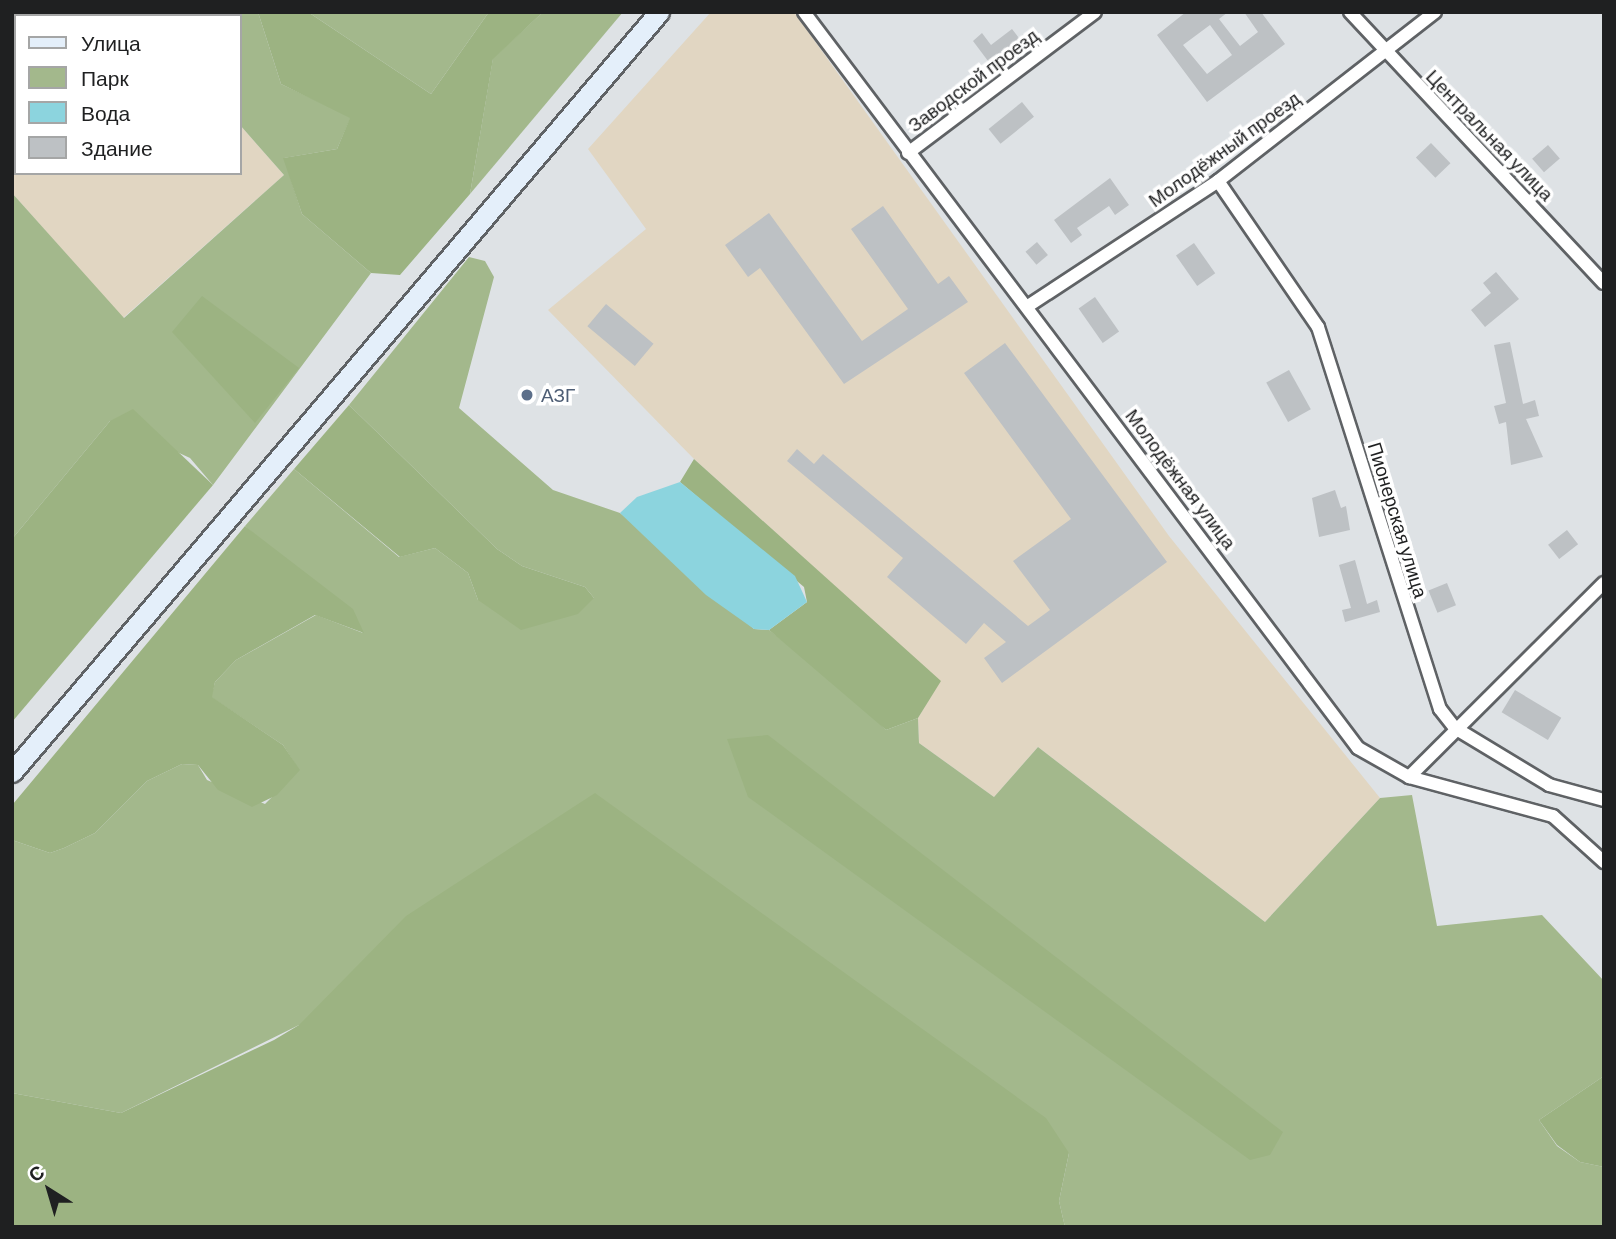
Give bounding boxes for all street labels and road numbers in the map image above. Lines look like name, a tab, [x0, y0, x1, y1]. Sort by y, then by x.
street label: Заводской проезд	[903, 24, 1043, 136]
street label: Центральная улица	[1422, 65, 1558, 205]
street label: Молодёжный проезд	[1144, 86, 1304, 212]
street label: Молодёжная улица	[1121, 405, 1241, 553]
street label: Пионерская улица	[1363, 439, 1433, 601]

